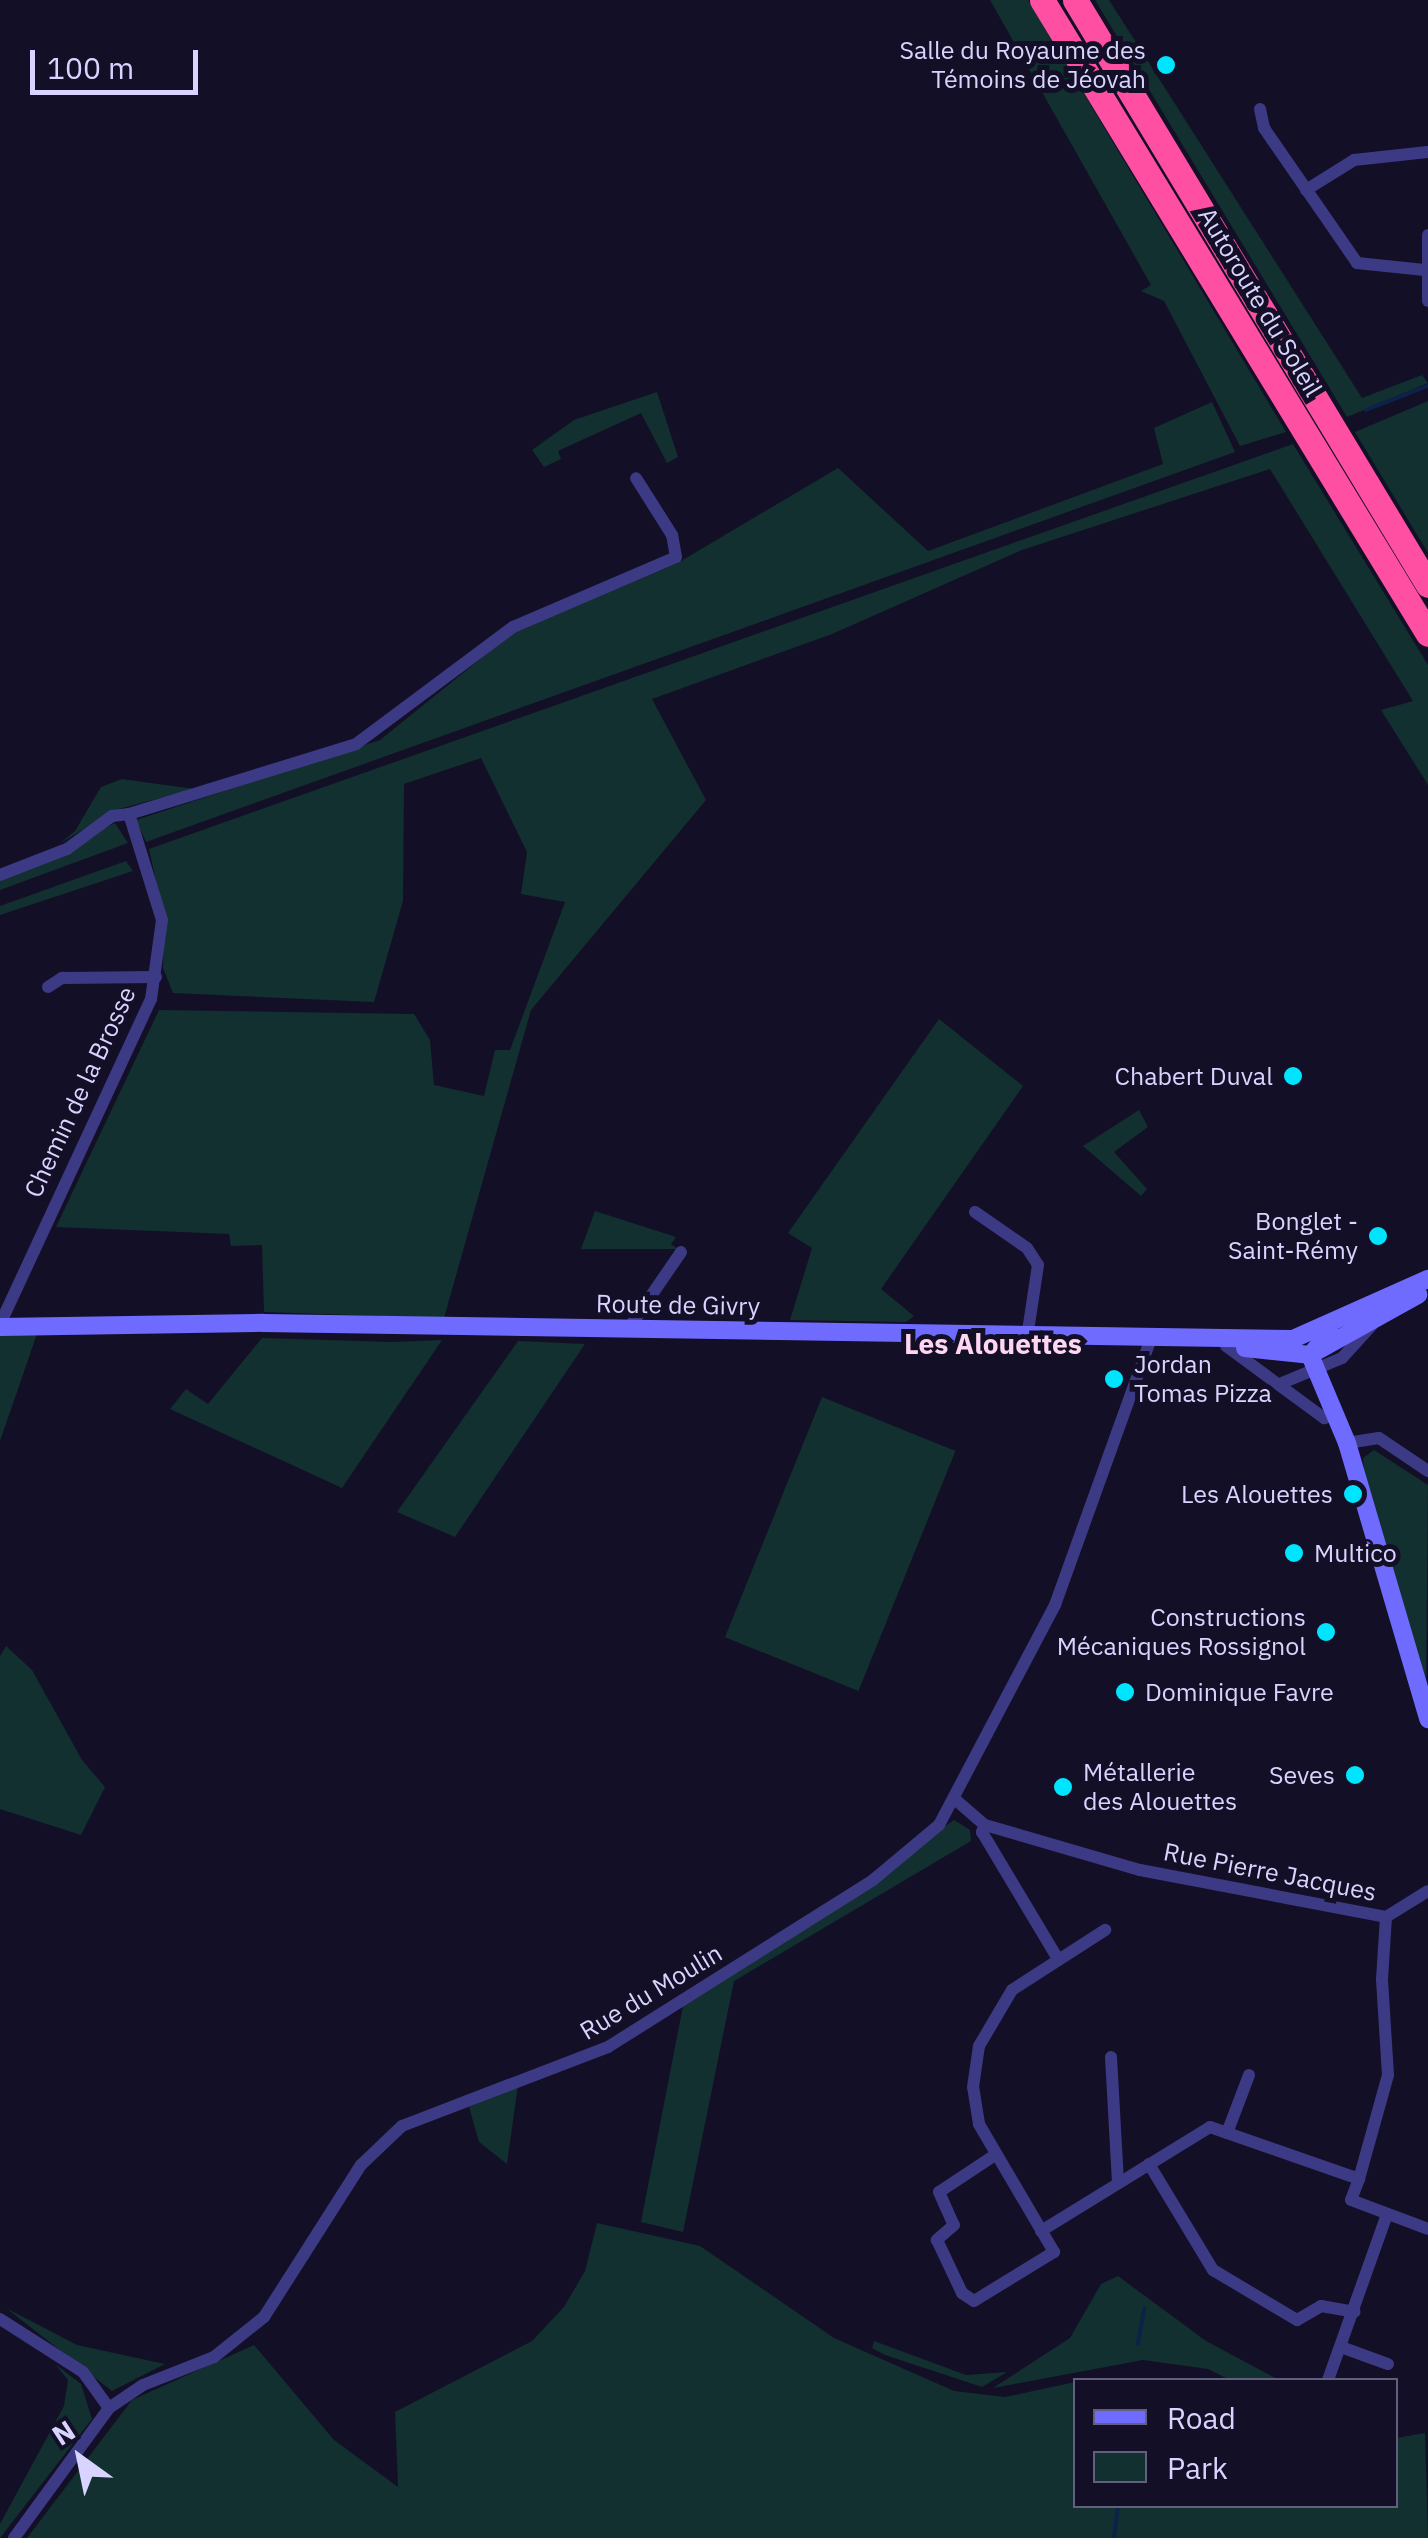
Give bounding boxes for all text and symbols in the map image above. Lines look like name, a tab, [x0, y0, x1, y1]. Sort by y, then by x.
scale bar	[35, 30, 202, 92]
place label: Salle du Royaume des Témoins de Jéovah	[899, 36, 1146, 95]
text: 100 m	[47, 48, 134, 87]
marker: Salle du Royaume des Témoins de Jéovah	[1155, 54, 1177, 76]
street label: Autoroute du Soleil	[1192, 202, 1328, 402]
street label: Chemin de la Brosse	[18, 982, 142, 1202]
place label: Chabert Duval	[1115, 1061, 1273, 1091]
marker: Chabert Duval	[1282, 1065, 1304, 1087]
place label: Bonglet - Saint-Rémy	[1228, 1207, 1358, 1266]
marker: Bonglet - Saint-Rémy	[1367, 1225, 1389, 1247]
street label: Route de Givry	[596, 1289, 760, 1321]
district label: Les Alouettes	[904, 1327, 1082, 1361]
place label: Jordan Tomas Pizza	[1134, 1350, 1272, 1409]
marker: Jordan Tomas Pizza	[1103, 1368, 1125, 1390]
place label: Les Alouettes	[1181, 1479, 1333, 1509]
marker: Les Alouettes	[1342, 1483, 1364, 1505]
place label: Multico	[1314, 1538, 1397, 1568]
marker: Multico	[1283, 1542, 1305, 1564]
place label: Constructions Mécaniques Rossignol	[1057, 1603, 1306, 1662]
marker: Constructions Mécaniques Rossignol	[1315, 1621, 1337, 1643]
place label: Dominique Favre	[1145, 1677, 1334, 1707]
marker: Dominique Favre	[1114, 1681, 1136, 1703]
place label: Métallerie des Alouettes	[1083, 1758, 1237, 1817]
place label: Seves	[1269, 1760, 1335, 1790]
marker: Seves	[1344, 1764, 1366, 1786]
marker: Métallerie des Alouettes	[1052, 1776, 1074, 1798]
street label: Rue Pierre Jacques	[1161, 1837, 1379, 1907]
street label: Rue du Moulin	[575, 1938, 727, 2046]
legend	[1073, 2378, 1398, 2508]
text: Road	[1167, 2398, 1236, 2437]
north arrow	[30, 2408, 130, 2508]
text: N	[45, 2411, 82, 2453]
text: Park	[1167, 2448, 1228, 2487]

